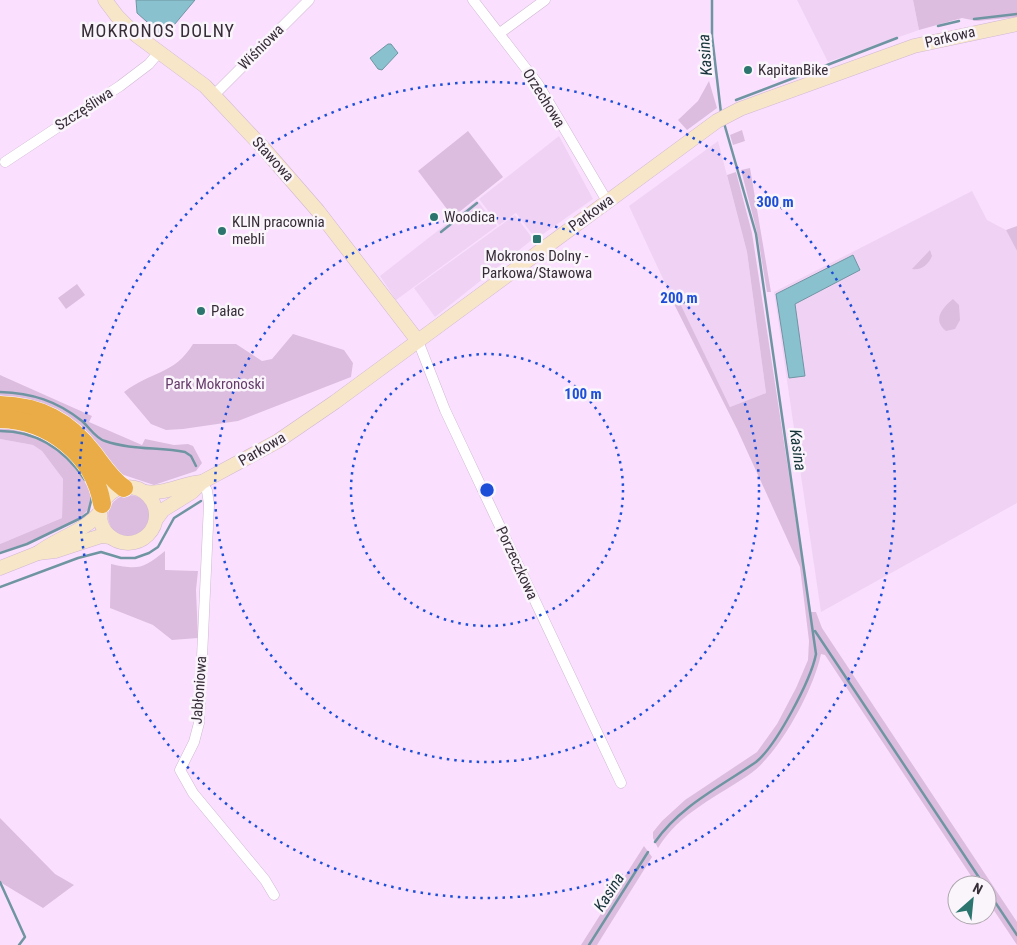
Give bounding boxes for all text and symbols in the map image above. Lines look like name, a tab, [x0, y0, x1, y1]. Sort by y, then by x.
district label: MOKRONOS DOLNY	[81, 20, 235, 41]
street label: Wiśniowa	[235, 21, 287, 73]
street label: Parkowa	[923, 22, 977, 52]
water label: Kasina	[694, 34, 716, 76]
place label: KapitanBike	[758, 61, 828, 79]
marker: KapitanBike	[742, 64, 754, 76]
street label: Orzechowa	[519, 65, 569, 131]
street label: Szczęśliwa	[52, 84, 116, 134]
street label: Stawowa	[248, 133, 298, 185]
street label: Parkowa	[565, 191, 617, 235]
text: 300 m	[756, 193, 794, 211]
place label: Woodica	[444, 208, 495, 226]
marker: Woodica	[428, 211, 440, 223]
place label: KLIN pracownia mebli	[232, 213, 325, 248]
marker: KLIN pracownia mebli	[216, 225, 228, 237]
marker: Mokronos Dolny - Parkowa/Stawowa	[531, 233, 543, 245]
place label: Mokronos Dolny - Parkowa/Stawowa	[482, 247, 592, 282]
text: 200 m	[660, 289, 698, 307]
place label: Pałac	[211, 302, 244, 320]
marker: Pałac	[195, 305, 207, 317]
park label: Park Mokronoski	[165, 375, 265, 393]
text: 100 m	[564, 385, 602, 403]
street label: Parkowa	[235, 428, 289, 470]
water label: Kasina	[786, 428, 810, 472]
centre of rings	[478, 481, 496, 499]
street label: Porzeczkowa	[492, 524, 542, 602]
street label: Jabłoniowa	[188, 655, 210, 725]
water label: Kasina	[590, 869, 628, 915]
north arrow	[947, 875, 997, 925]
text: N	[970, 879, 985, 897]

